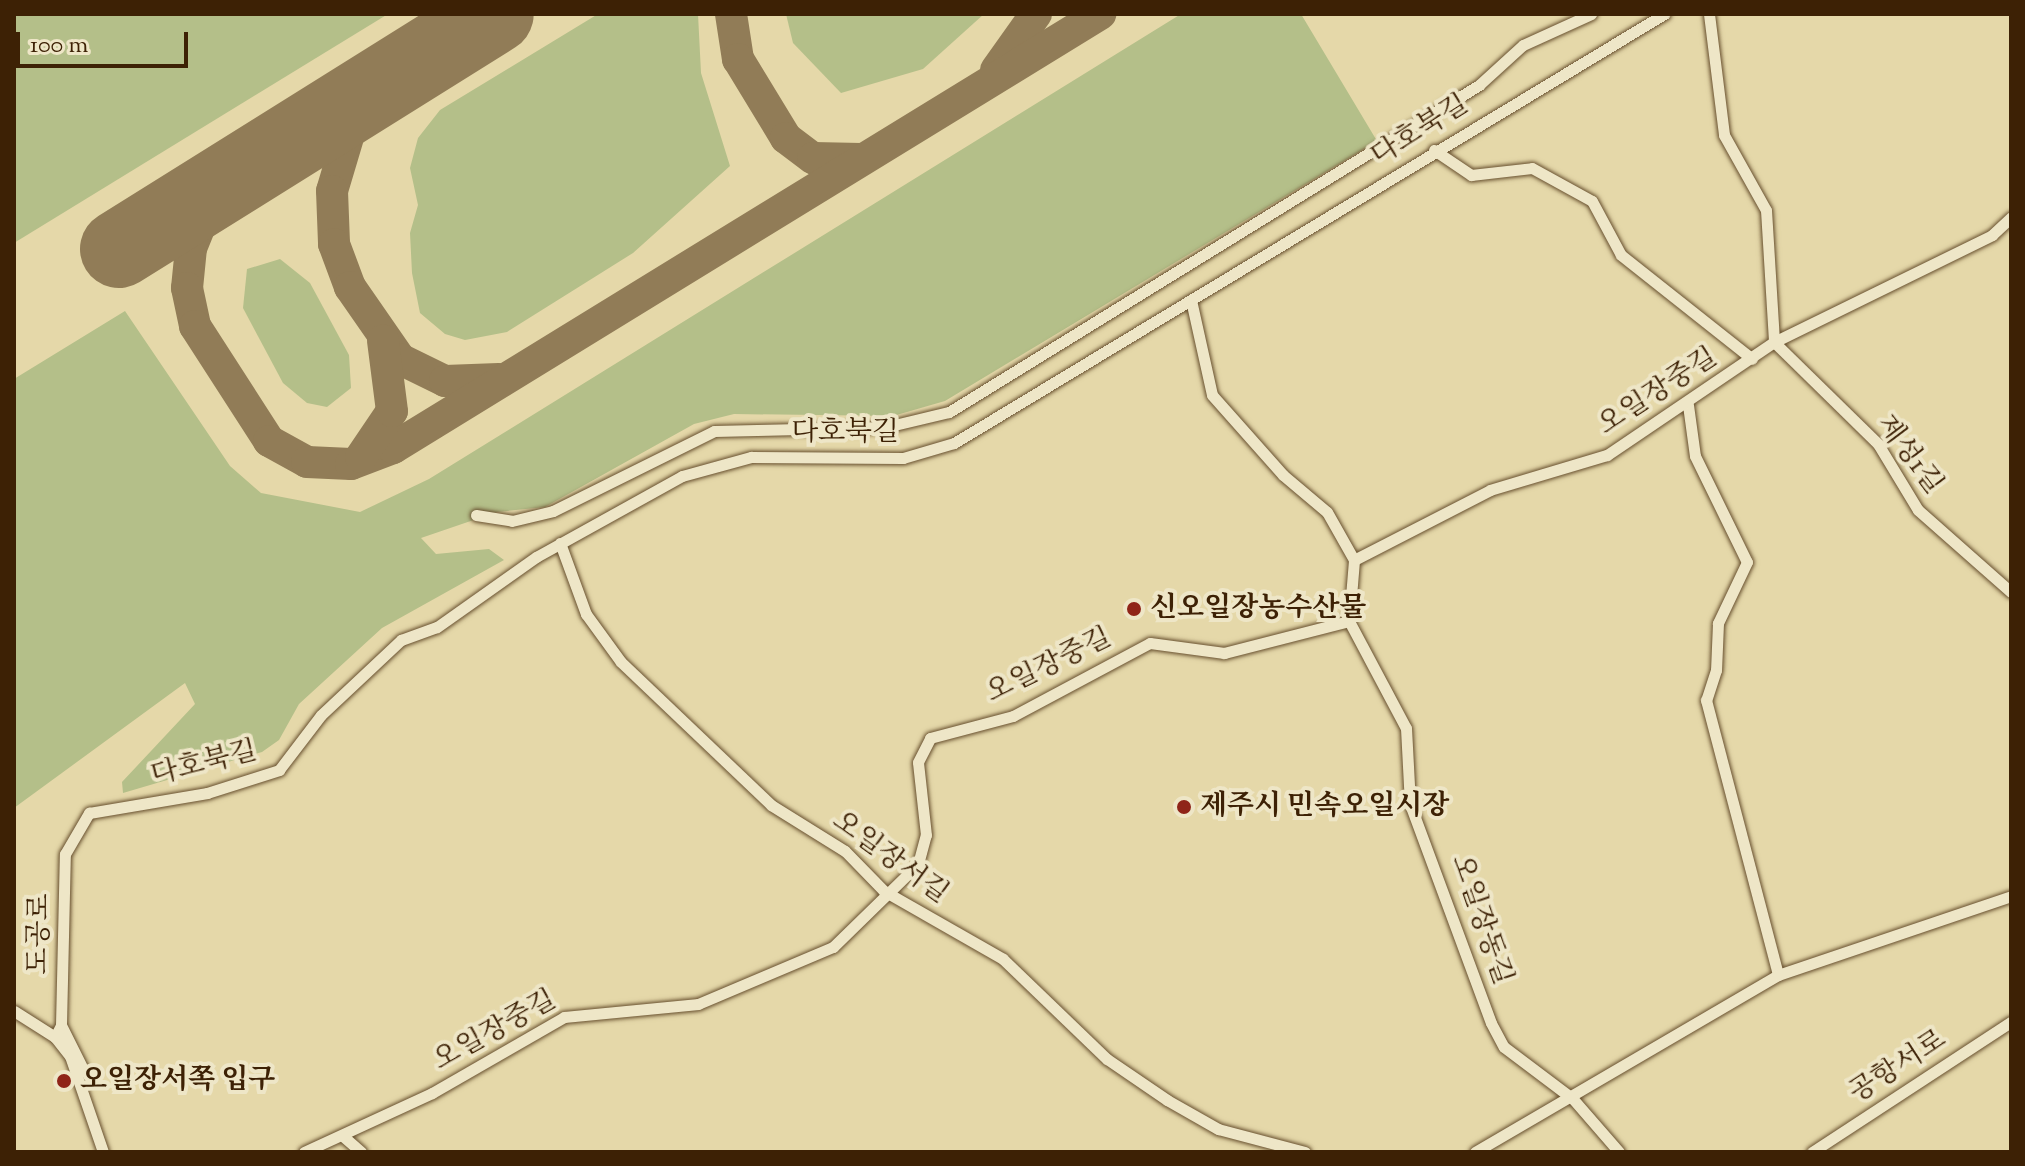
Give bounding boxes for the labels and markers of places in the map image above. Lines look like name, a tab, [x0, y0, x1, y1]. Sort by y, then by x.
place label: 신오일장농수산물	[1150, 592, 1366, 626]
marker: 신오일장농수산물	[1125, 600, 1143, 618]
place label: 제주시 민속오일시장	[1200, 790, 1449, 824]
marker: 제주시 민속오일시장	[1175, 798, 1193, 816]
place label: 오일장서쪽 입구	[80, 1064, 275, 1098]
marker: 오일장서쪽 입구	[55, 1072, 73, 1090]

